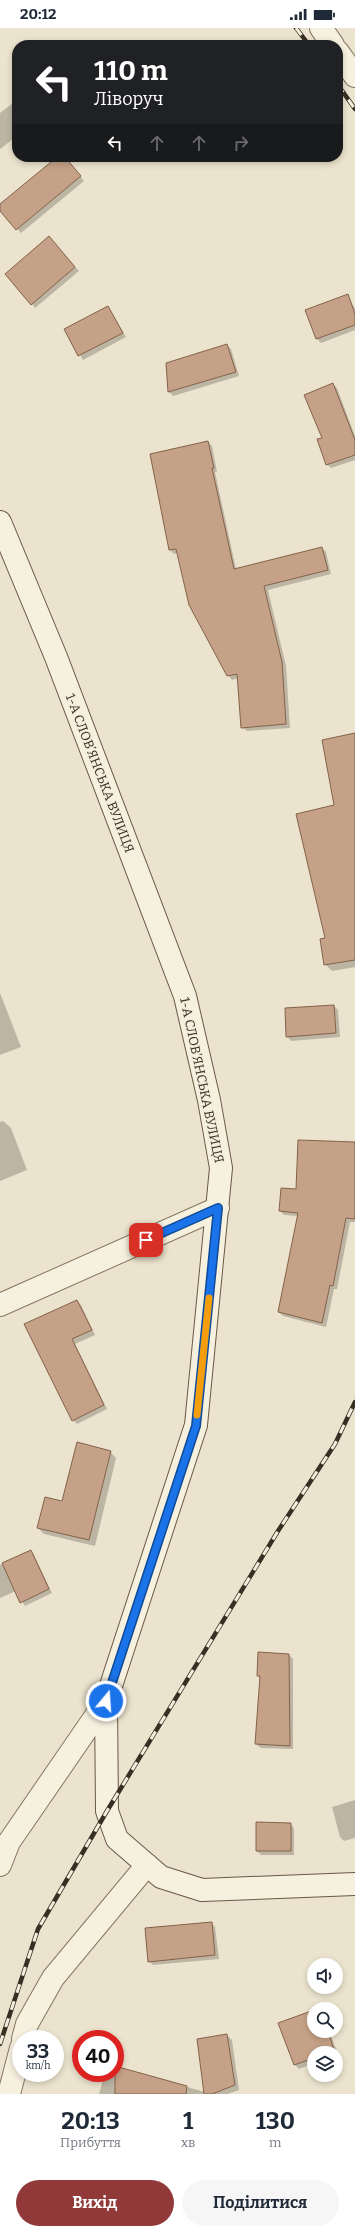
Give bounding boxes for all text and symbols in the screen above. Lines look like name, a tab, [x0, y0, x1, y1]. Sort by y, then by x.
text: 20:12	[20, 5, 56, 23]
text: 110 m	[94, 54, 168, 87]
icon: left	[28, 56, 80, 108]
text: Ліворуч	[94, 88, 163, 110]
icon: left	[104, 132, 126, 154]
icon: ahead	[146, 132, 168, 154]
icon: ahead	[188, 132, 210, 154]
icon: right	[230, 132, 252, 154]
street label: 1-А СЛОВ’ЯНСЬКА ВУЛИЦЯ	[63, 691, 137, 855]
street label: 1-А СЛОВ’ЯНСЬКА ВУЛИЦЯ	[177, 996, 227, 1164]
pin	[129, 1223, 163, 1257]
icon: arrive	[135, 1229, 157, 1251]
position arrow	[85, 1680, 127, 1722]
map controls	[307, 1958, 343, 2082]
button: sound	[307, 1958, 343, 1994]
button: search	[307, 2002, 343, 2038]
speed limit sign: 40	[72, 2030, 124, 2082]
text: 33	[27, 2039, 49, 2063]
button: layers	[307, 2046, 343, 2082]
text: km/h	[26, 2060, 50, 2072]
text: 20:13	[61, 2107, 120, 2135]
text: 1	[183, 2107, 193, 2135]
text: 130	[255, 2107, 295, 2135]
text: Прибуття	[60, 2135, 121, 2150]
text: хв	[181, 2135, 195, 2150]
text: m	[269, 2135, 281, 2150]
button: Вихід	[16, 2180, 174, 2226]
button: Поділитися	[182, 2180, 339, 2226]

